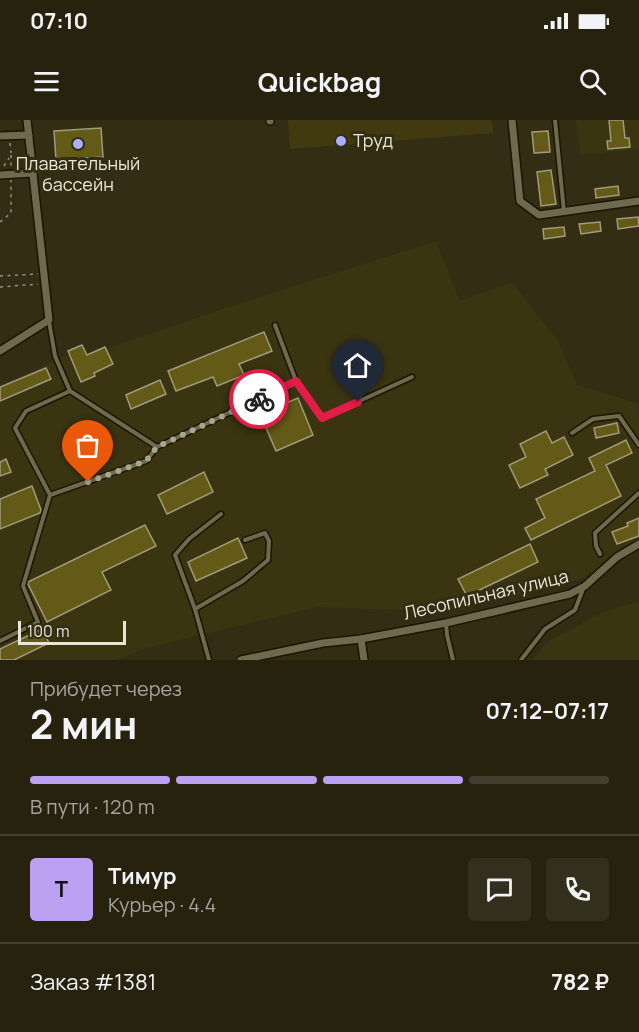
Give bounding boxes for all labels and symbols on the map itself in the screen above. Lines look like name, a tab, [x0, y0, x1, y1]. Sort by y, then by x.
place label: Труд	[353, 128, 393, 152]
marker: Труд	[334, 134, 348, 148]
marker: Плавательный бассейн	[71, 137, 85, 151]
place label: Плавательный бассейн	[16, 151, 140, 196]
pin	[332, 340, 383, 402]
courier	[229, 369, 289, 429]
pin	[62, 420, 113, 482]
street label: Лесопильная улица	[401, 563, 571, 625]
scale bar	[18, 618, 126, 646]

